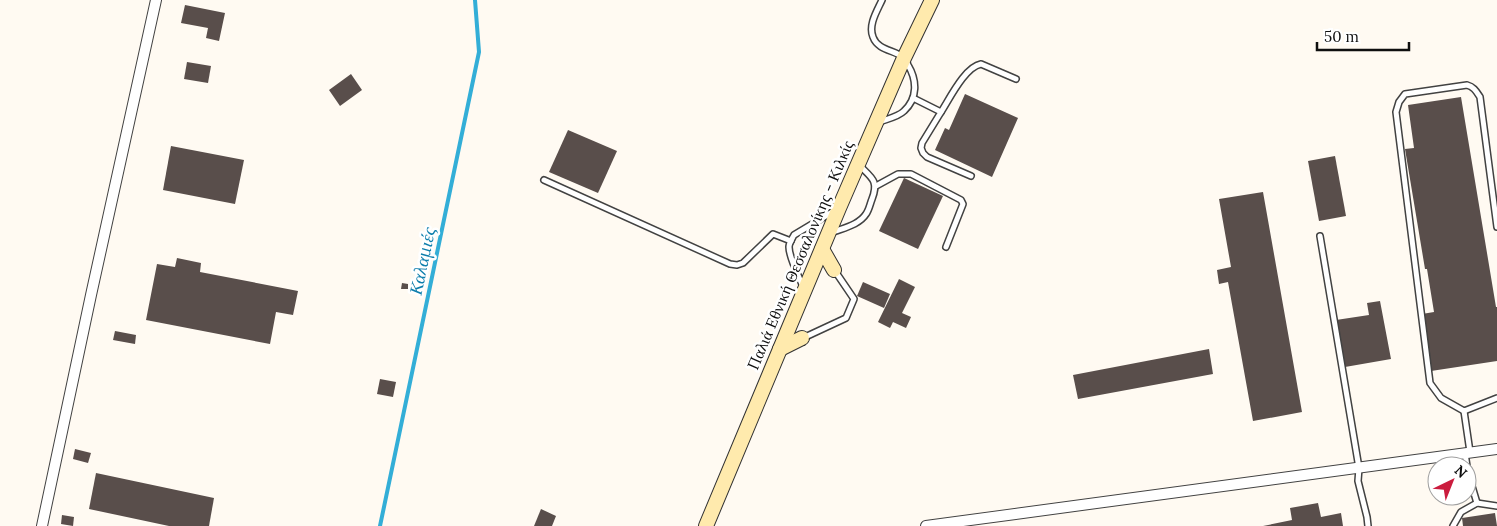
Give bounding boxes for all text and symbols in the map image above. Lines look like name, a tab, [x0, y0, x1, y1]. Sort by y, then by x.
scale bar	[1317, 20, 1410, 52]
text: 50 m	[1324, 27, 1359, 46]
street label: Παλιά Εθνική Θεσσαλονίκης - Κιλκίς	[743, 137, 858, 373]
water label: Καλαμιές	[403, 225, 440, 298]
north arrow	[1427, 456, 1477, 506]
text: N	[1451, 461, 1471, 482]

